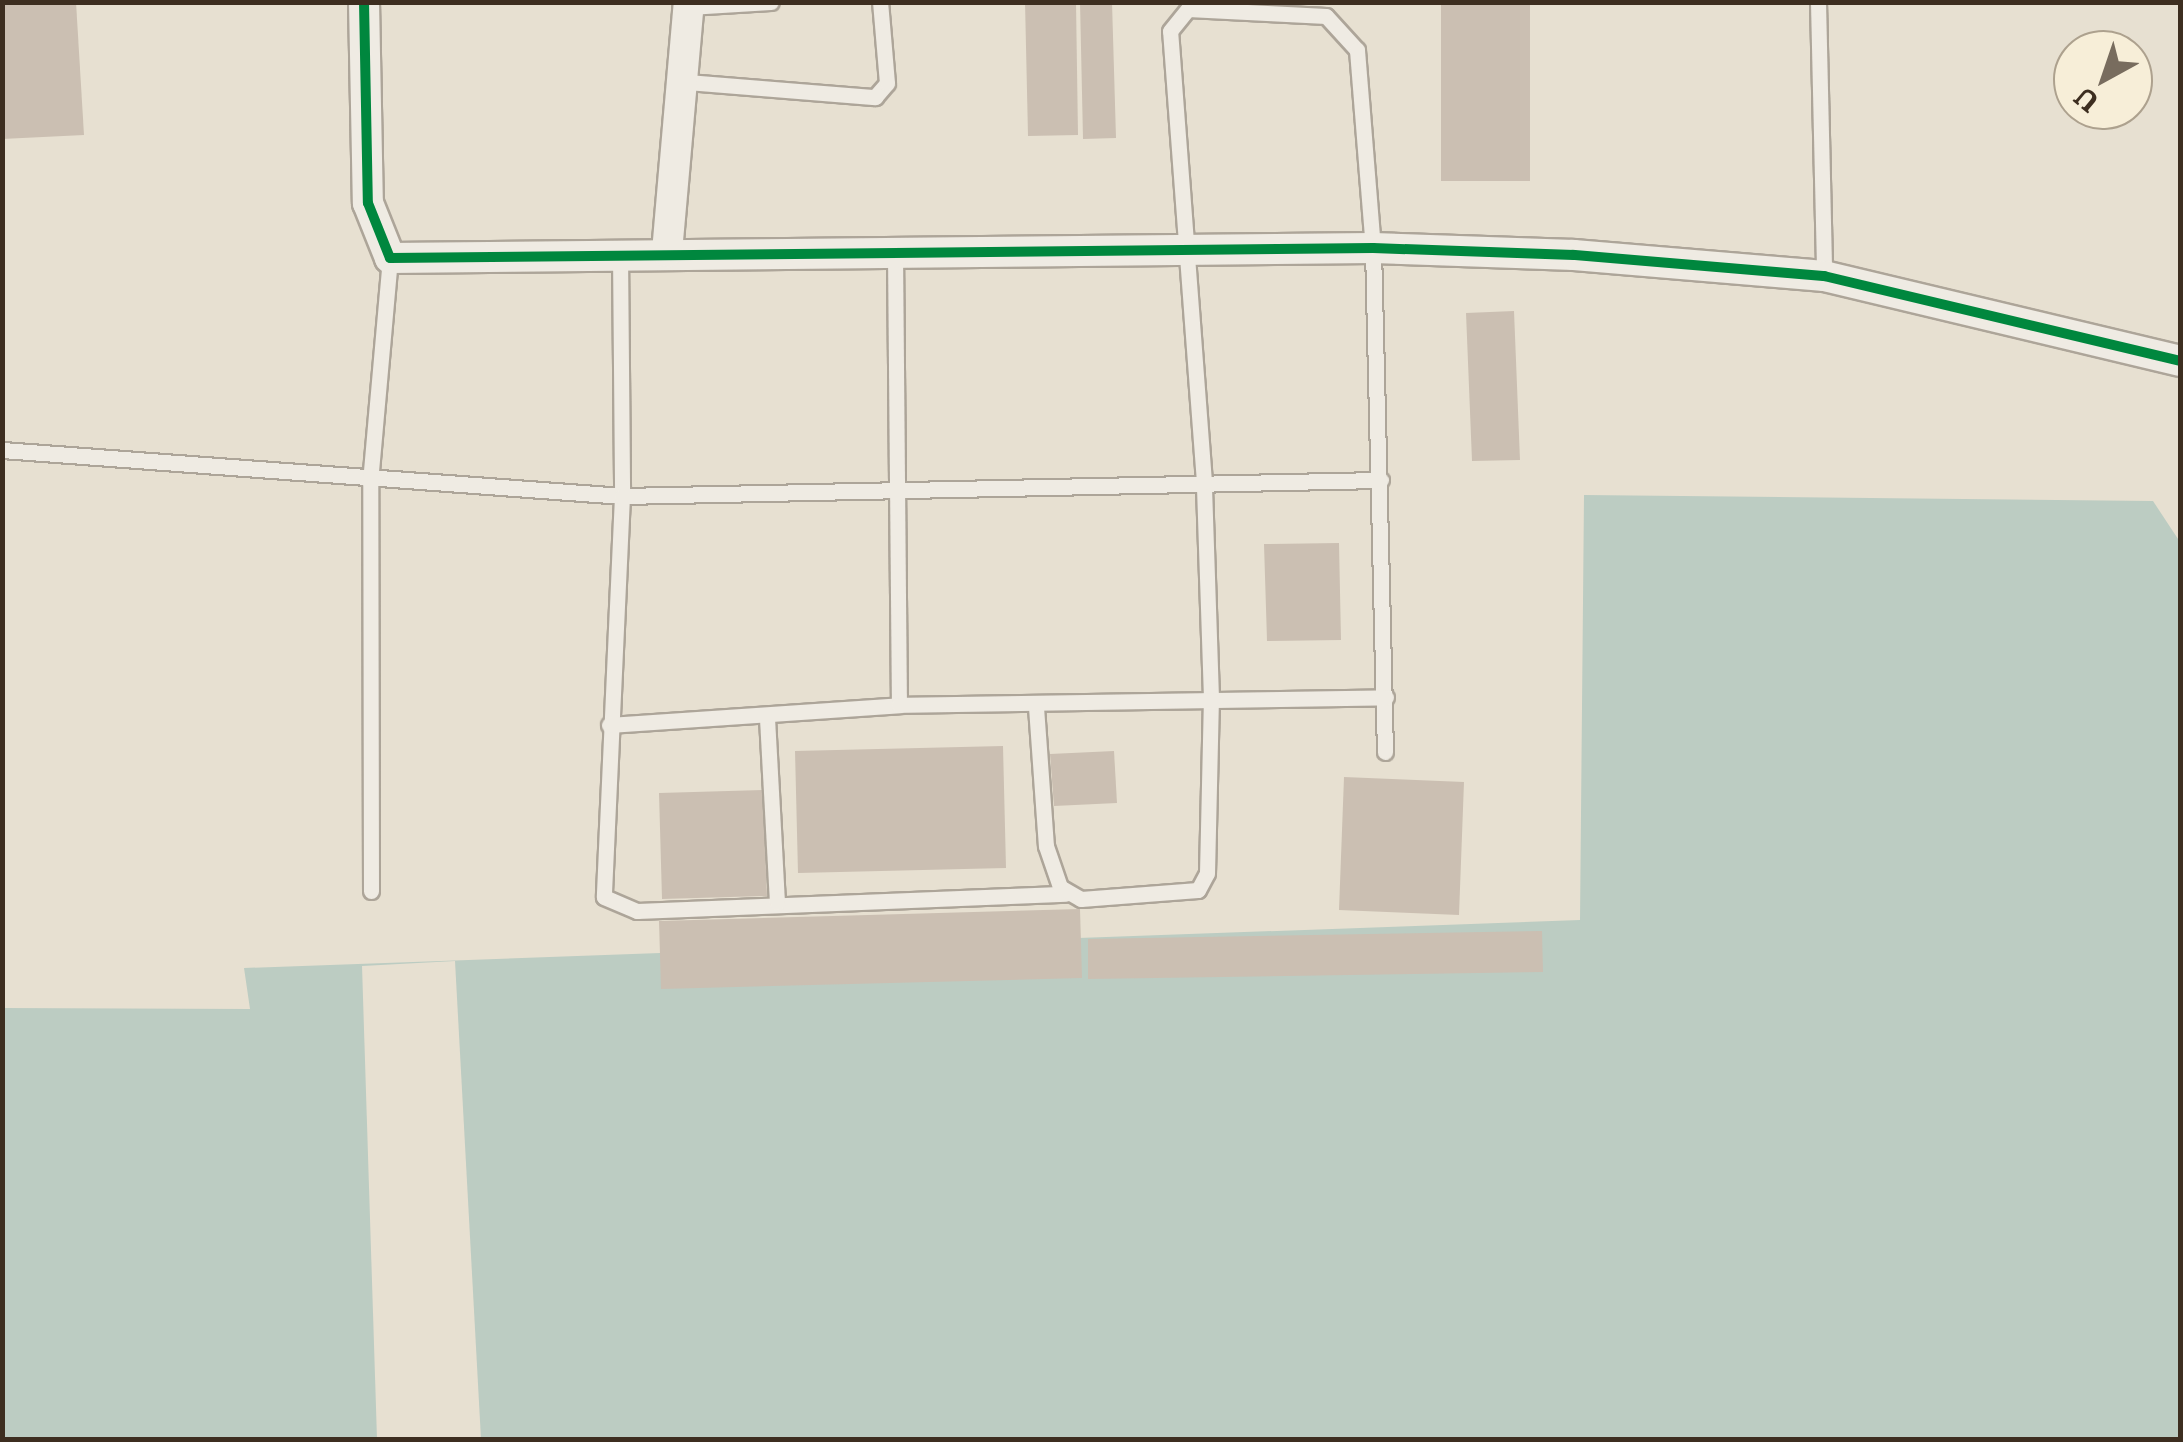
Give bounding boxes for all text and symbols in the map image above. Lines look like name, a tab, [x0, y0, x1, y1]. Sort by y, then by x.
north arrow	[2053, 30, 2153, 130]
text: U	[2063, 78, 2107, 125]

